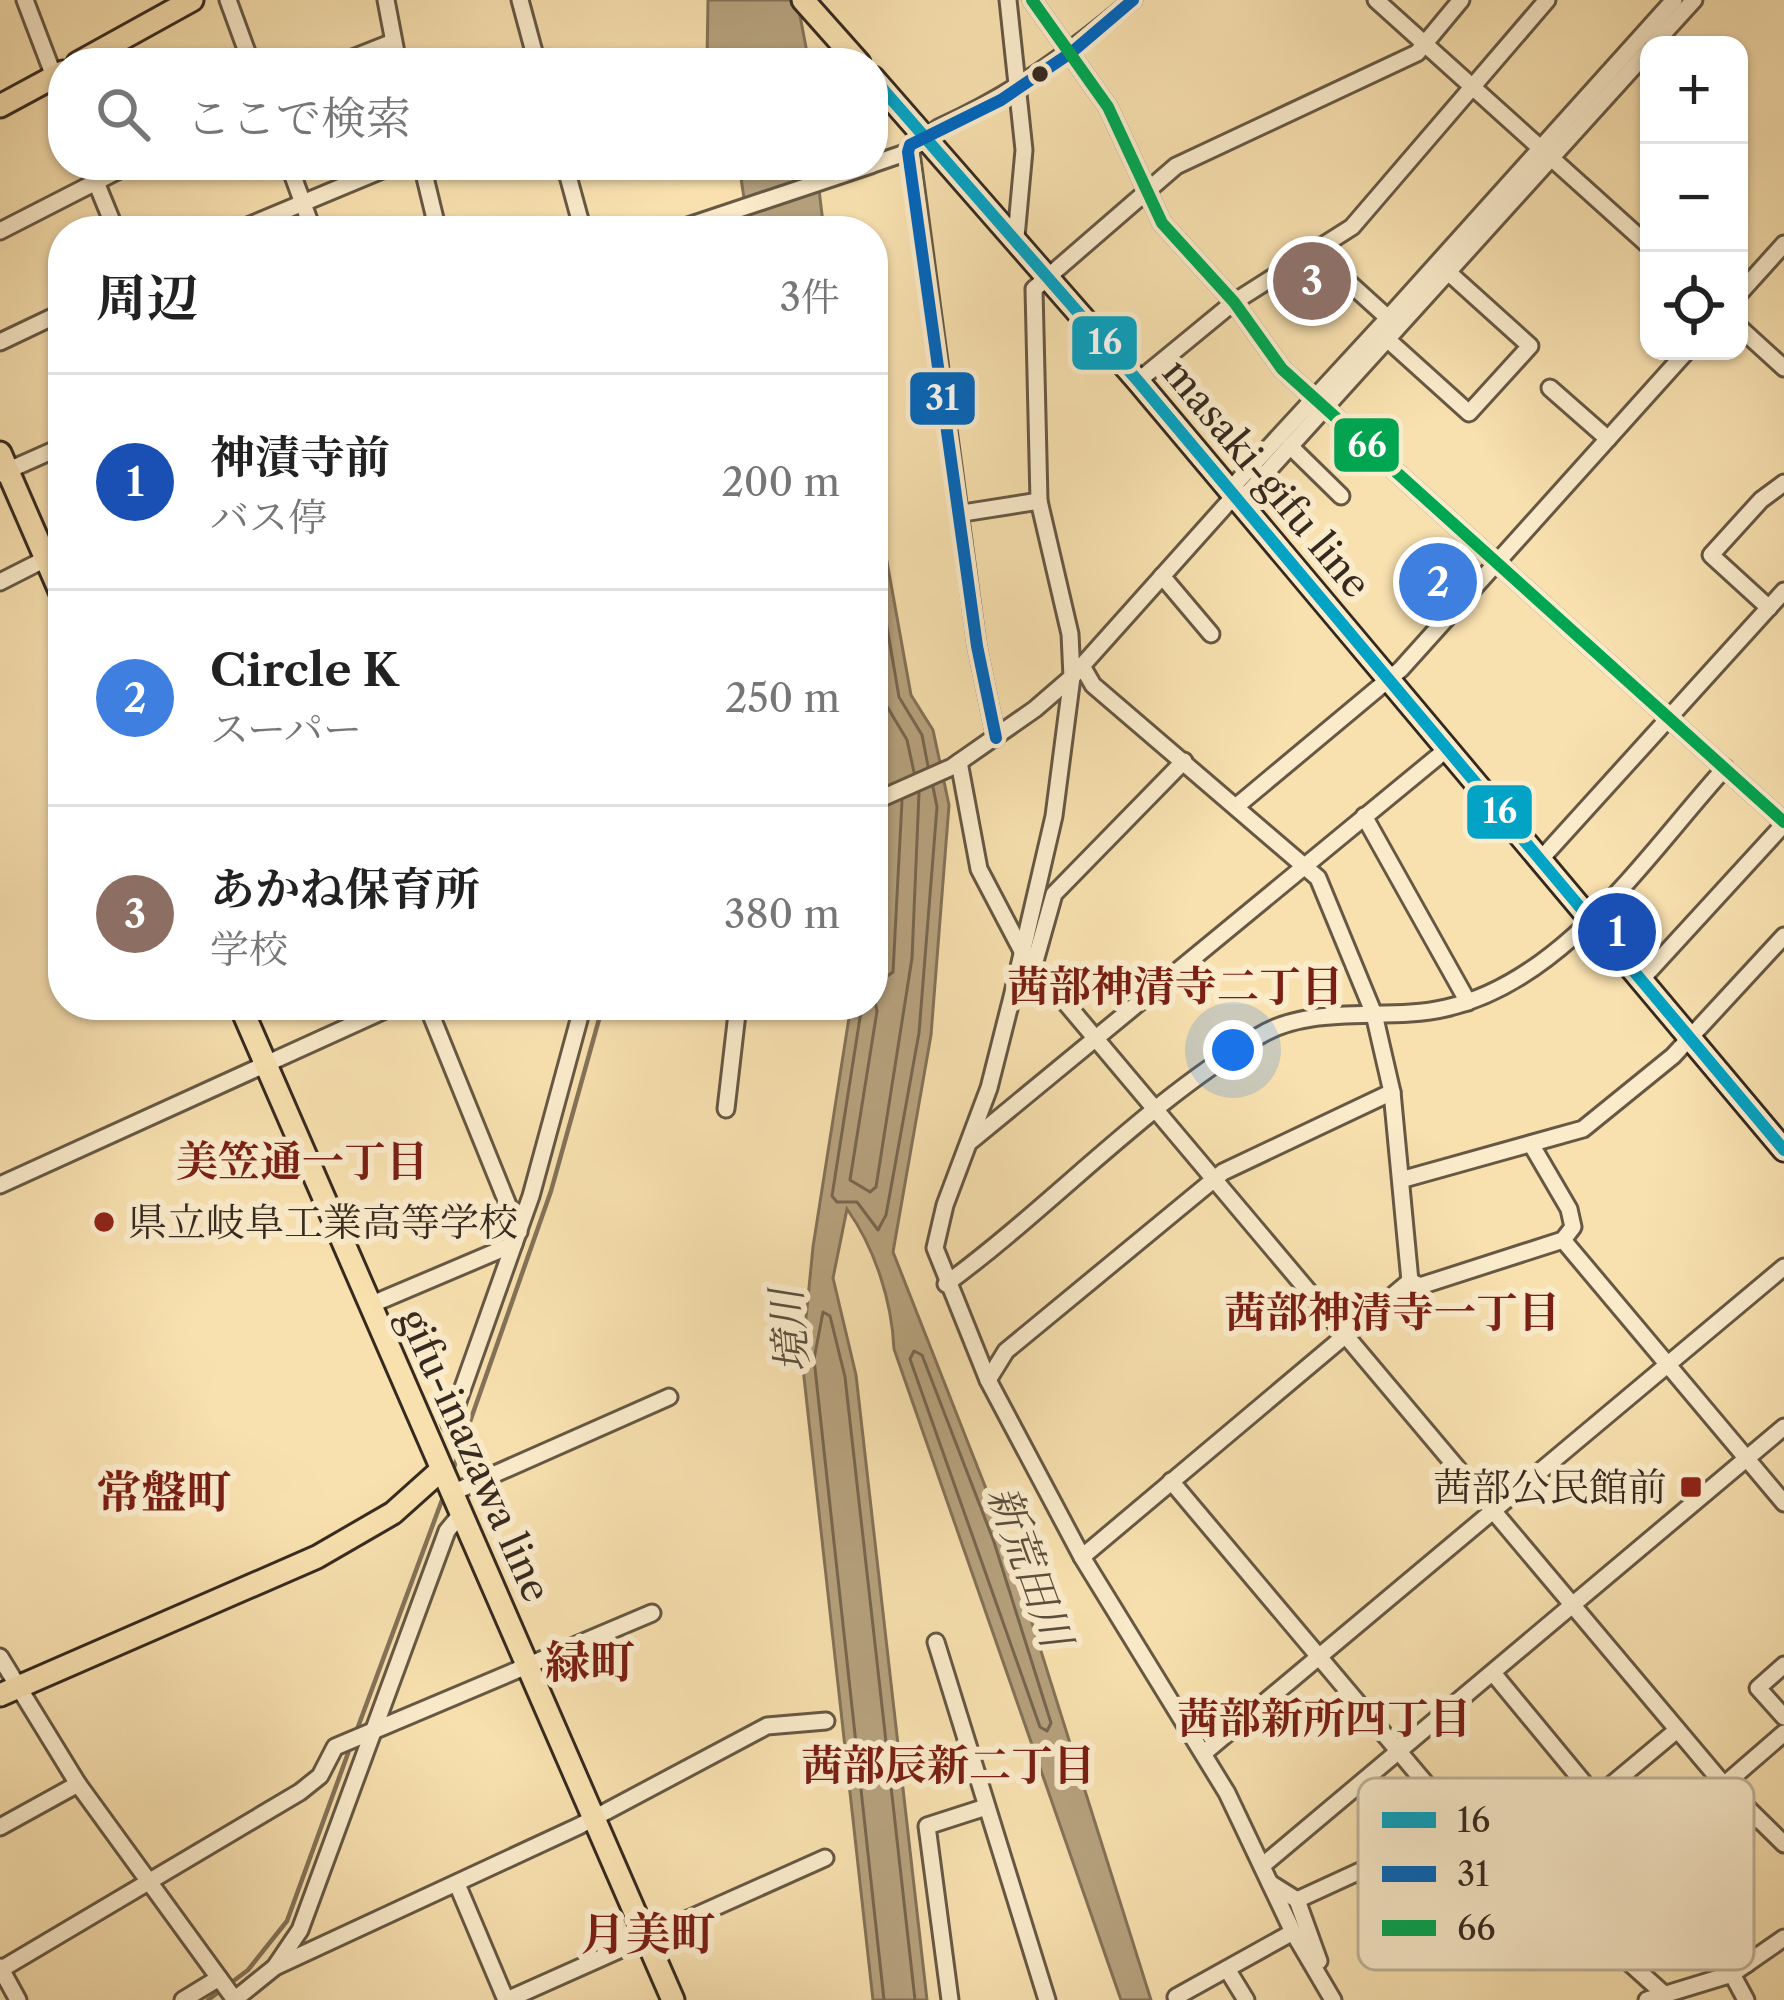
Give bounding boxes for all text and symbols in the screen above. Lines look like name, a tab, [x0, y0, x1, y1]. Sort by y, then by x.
map controls	[1640, 36, 1748, 360]
button: +	[1640, 36, 1748, 144]
search box	[48, 48, 888, 180]
unlabelled marker	[1029, 63, 1051, 85]
icon: search	[90, 81, 156, 147]
text: ここで検索	[186, 90, 411, 146]
button: −	[1640, 144, 1748, 252]
pin: 3	[1273, 236, 1351, 326]
button: locate	[1640, 252, 1748, 360]
text: 周辺	[96, 267, 198, 329]
text: 3件	[780, 273, 840, 321]
line badge: 16	[1070, 314, 1139, 372]
text: 16	[1088, 322, 1122, 363]
street label: masaki-gifu line	[1153, 349, 1381, 607]
line badge: 31	[908, 370, 977, 427]
text: 31	[925, 378, 959, 419]
line badge: 66	[1332, 416, 1401, 474]
text: 66	[1347, 425, 1387, 466]
text: 神漬寺前	[210, 429, 390, 485]
text: 1	[126, 458, 144, 506]
text: 200 m	[721, 458, 840, 506]
text: バス停	[210, 493, 327, 541]
pin: 2	[1399, 537, 1477, 627]
text: Circle K	[210, 642, 398, 698]
text: 2	[123, 674, 147, 722]
text: 250 m	[725, 674, 840, 722]
text: スーパー	[210, 705, 362, 753]
line badge: 16	[1465, 783, 1534, 841]
text: 16	[1483, 791, 1517, 832]
text: あかね保育所	[210, 861, 480, 917]
pin: 1	[1578, 887, 1656, 977]
text: 3	[124, 890, 146, 938]
text: 380 m	[724, 890, 840, 938]
text: 学校	[210, 925, 288, 973]
district label: 茜部神清寺二丁目	[1007, 960, 1343, 1012]
your location	[1203, 1020, 1263, 1080]
district label: 美笠通一丁目	[176, 1135, 428, 1187]
place label: 県立岐阜工業高等学校	[128, 1198, 518, 1246]
marker: 県立岐阜工業高等学校	[91, 1209, 117, 1235]
water label: 境川	[759, 1283, 819, 1375]
district label: 茜部神清寺一丁目	[1224, 1286, 1560, 1338]
street label: gifu-inazawa line	[389, 1301, 561, 1609]
place label: 茜部公民館前	[1433, 1463, 1667, 1511]
district label: 常盤町	[96, 1464, 232, 1520]
marker: 茜部公民館前	[1678, 1474, 1704, 1500]
water label: 新荒田川	[977, 1478, 1085, 1658]
district label: 緑町	[545, 1634, 635, 1690]
district label: 茜部新所四丁目	[1177, 1692, 1471, 1744]
district label: 茜部辰新二丁目	[801, 1739, 1095, 1791]
legend	[1358, 1778, 1754, 1970]
text: 16	[1457, 1800, 1490, 1841]
text: 31	[1457, 1854, 1489, 1895]
district label: 月美町	[580, 1906, 716, 1962]
text: 66	[1457, 1908, 1496, 1949]

